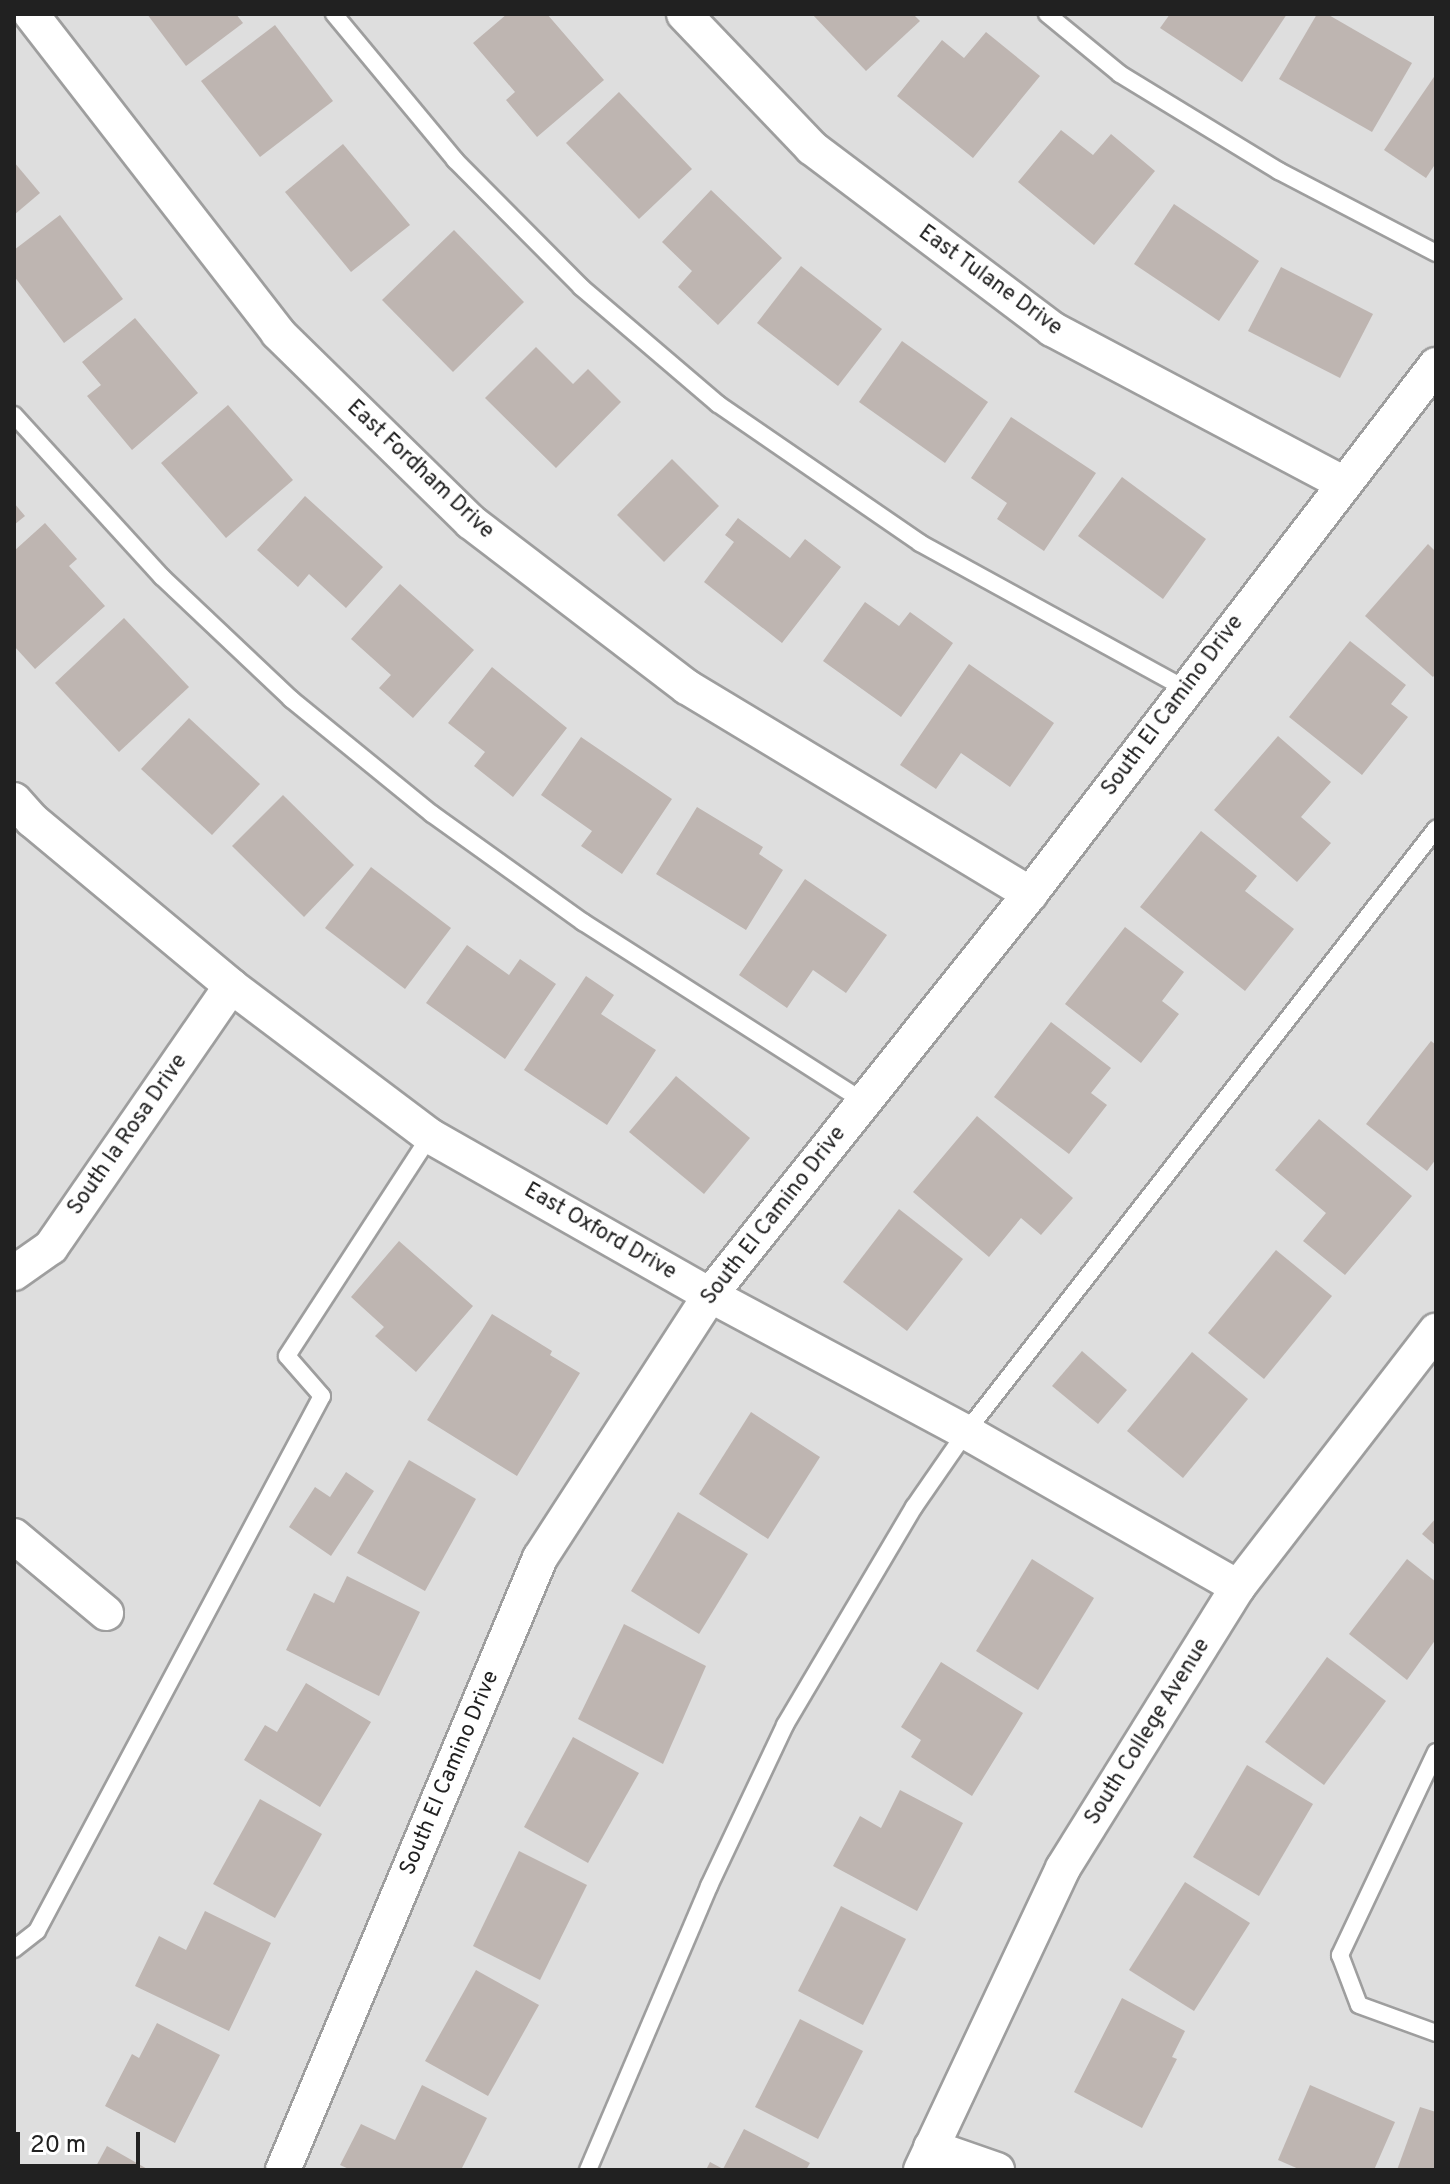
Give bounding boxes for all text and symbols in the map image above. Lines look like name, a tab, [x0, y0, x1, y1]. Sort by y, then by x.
street label: East Tulane Drive	[913, 220, 1067, 342]
street label: East Fordham Drive	[341, 395, 499, 545]
street label: South El Camino Drive	[1096, 610, 1250, 802]
street label: South la Rosa Drive	[63, 1049, 193, 1221]
street label: South El Camino Drive	[696, 1121, 852, 1311]
street label: East Oxford Drive	[519, 1178, 681, 1286]
street label: South College Avenue	[1080, 1633, 1216, 1831]
street label: South El Camino Drive	[395, 1667, 505, 1879]
scale bar	[20, 2116, 144, 2166]
text: 20 m	[30, 2131, 86, 2161]

